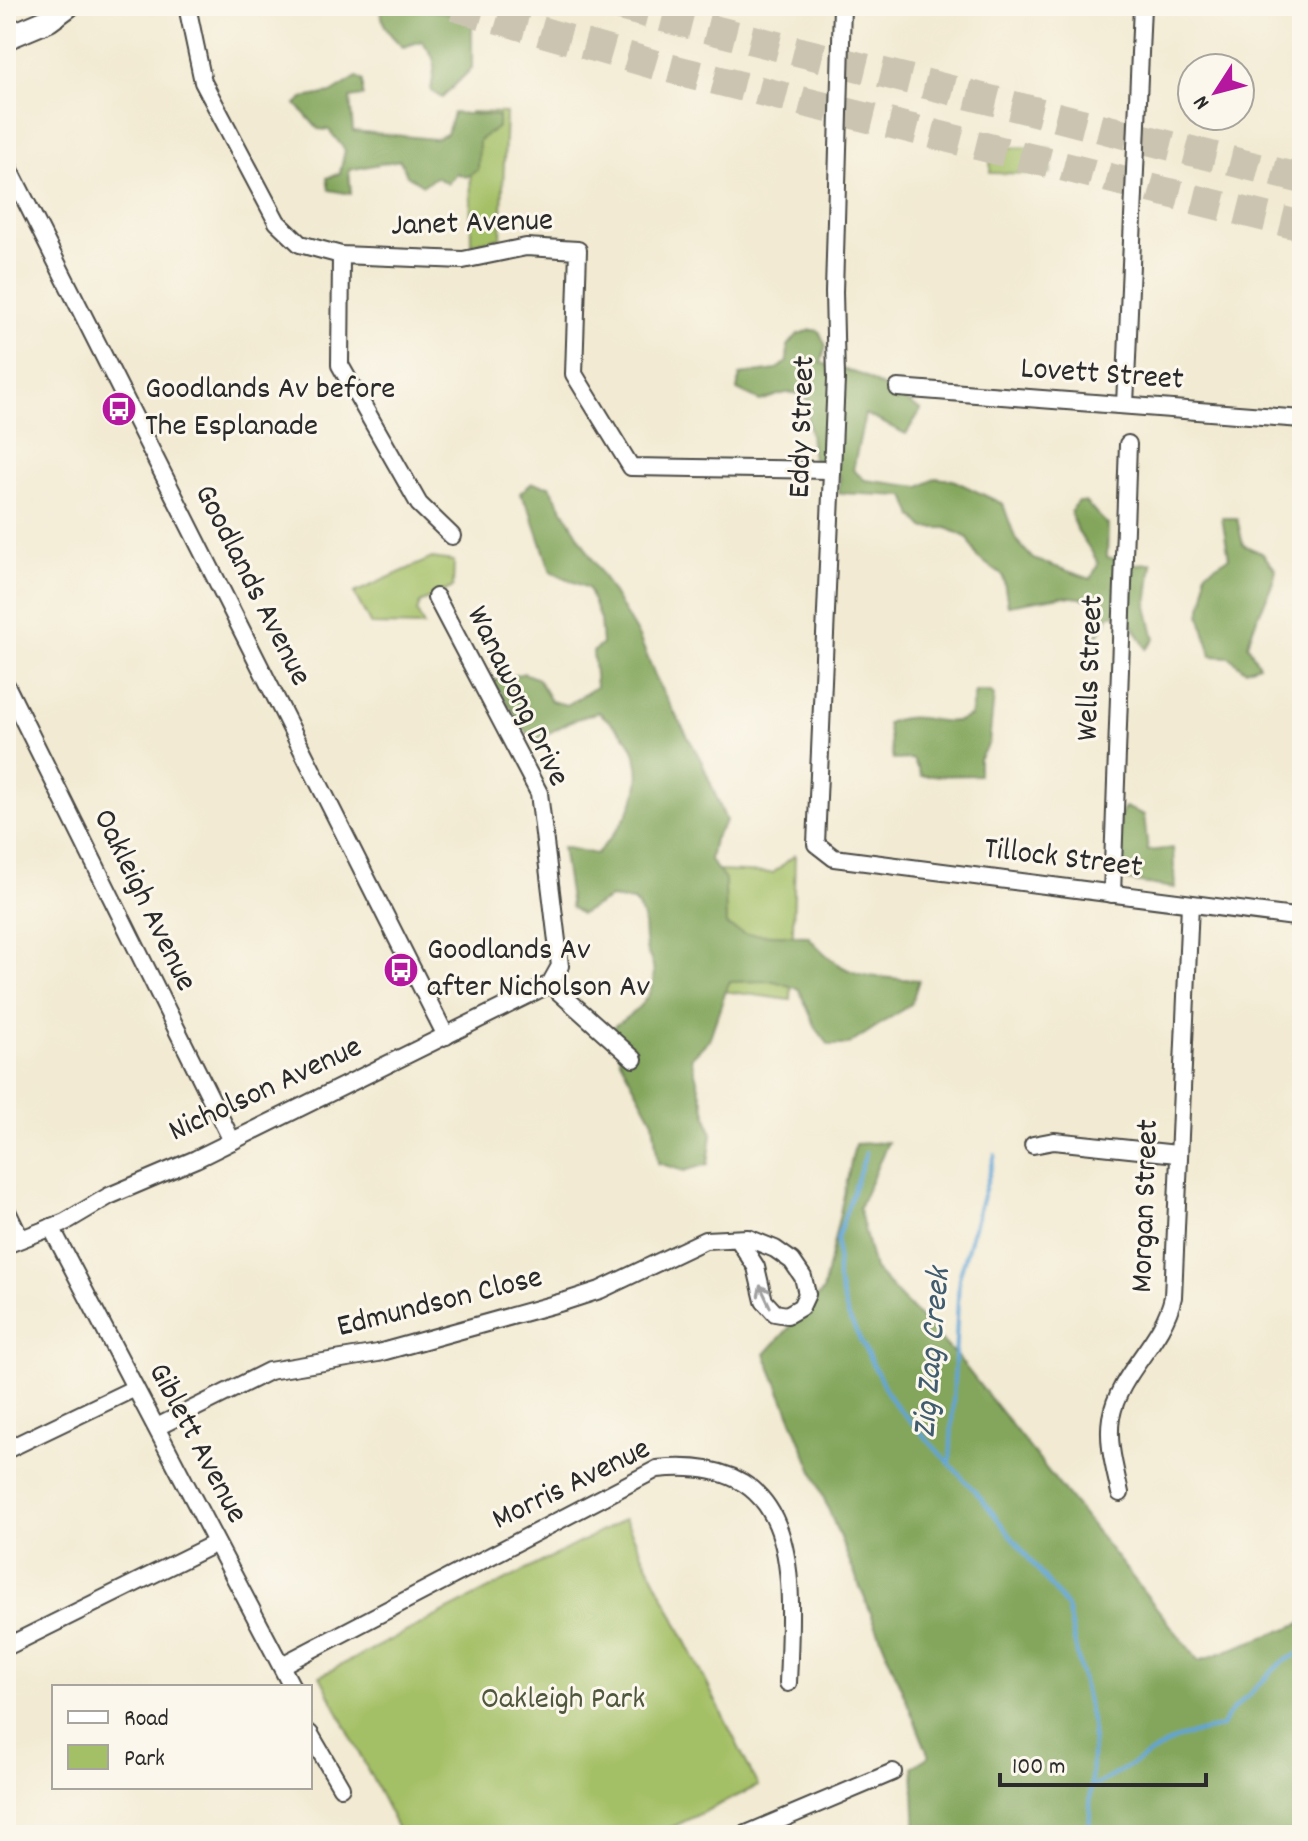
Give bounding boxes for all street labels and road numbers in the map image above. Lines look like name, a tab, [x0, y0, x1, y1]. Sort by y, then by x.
street label: Janet Avenue	[390, 199, 554, 251]
street label: Lovett Street	[1019, 347, 1185, 405]
street label: Eddy Street	[779, 355, 829, 499]
street label: Goodlands Avenue	[180, 477, 322, 695]
street label: Wells Street	[1066, 594, 1118, 742]
street label: Wanawong Drive	[452, 599, 580, 795]
street label: Oakleigh Avenue	[79, 802, 207, 1000]
street label: Tillock Street	[981, 827, 1145, 893]
street label: Nicholson Avenue	[162, 1026, 370, 1156]
street label: Morgan Street	[1121, 1118, 1173, 1294]
street label: Edmundson Close	[332, 1256, 548, 1352]
street label: Giblett Avenue	[134, 1355, 258, 1533]
street label: Morris Avenue	[485, 1428, 659, 1544]

